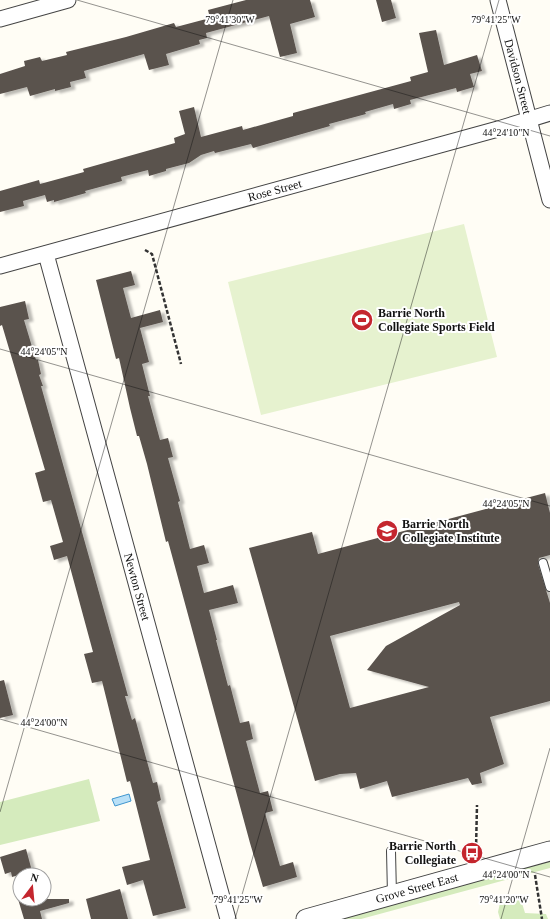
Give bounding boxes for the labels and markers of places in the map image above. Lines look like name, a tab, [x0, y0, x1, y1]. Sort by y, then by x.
place label: Barrie North Collegiate Sports Field	[378, 306, 495, 334]
sports icon: Barrie North Collegiate Sports Field	[349, 307, 375, 333]
place label: Barrie North Collegiate Institute	[402, 517, 500, 545]
school or university icon: Barrie North Collegiate Institute	[374, 518, 400, 544]
place label: Barrie North Collegiate	[389, 839, 457, 867]
bus stop icon: Barrie North Collegiate	[459, 840, 485, 866]

